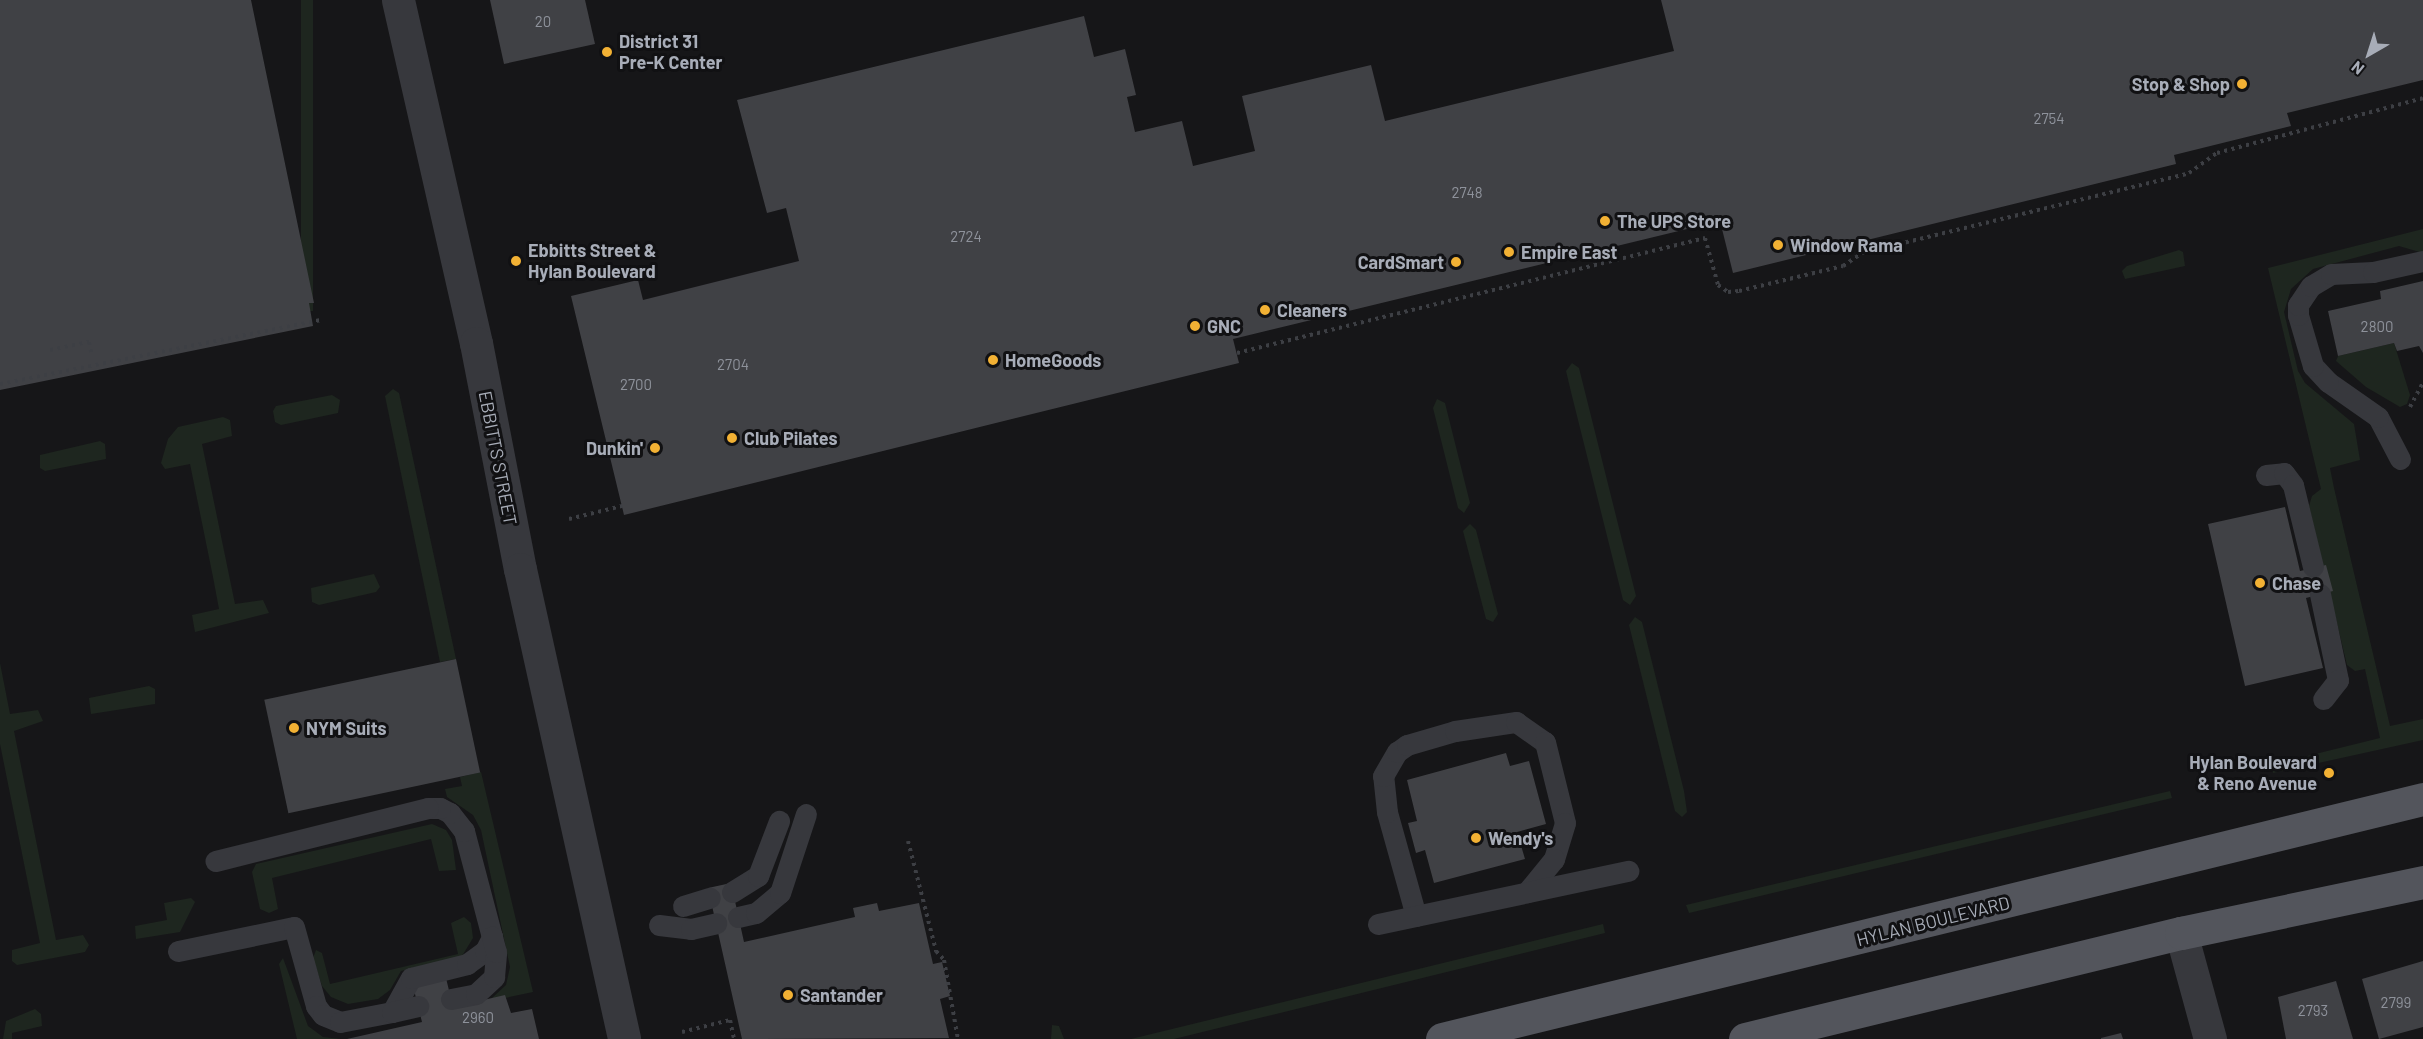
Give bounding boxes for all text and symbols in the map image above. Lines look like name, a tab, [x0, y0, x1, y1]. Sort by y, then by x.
house number: 20	[535, 13, 551, 31]
north arrow	[2339, 24, 2399, 84]
place label: District 31 Pre-K Center	[619, 31, 722, 74]
marker: District 31 Pre-K Center	[600, 45, 614, 59]
text: N	[2347, 58, 2367, 79]
place label: Stop & Shop	[2132, 73, 2230, 95]
marker: Stop & Shop	[2235, 77, 2249, 91]
house number: 2754	[2033, 110, 2065, 128]
house number: 2748	[1451, 184, 1483, 202]
place label: The UPS Store	[1617, 210, 1731, 232]
marker: The UPS Store	[1598, 214, 1612, 228]
house number: 2724	[950, 228, 982, 246]
place label: Window Rama	[1790, 234, 1903, 256]
marker: Window Rama	[1771, 238, 1785, 252]
place label: Ebbitts Street & Hylan Boulevard	[528, 240, 657, 282]
place label: Empire East	[1521, 241, 1617, 263]
marker: Empire East	[1502, 245, 1516, 259]
place label: CardSmart	[1358, 251, 1444, 273]
marker: Ebbitts Street & Hylan Boulevard	[509, 254, 523, 268]
marker: CardSmart	[1449, 255, 1463, 269]
place label: Cleaners	[1277, 299, 1347, 321]
marker: Cleaners	[1258, 303, 1272, 317]
place label: GNC	[1207, 315, 1241, 337]
house number: 2800	[2361, 318, 2393, 336]
marker: GNC	[1188, 319, 1202, 333]
place label: HomeGoods	[1005, 349, 1101, 371]
marker: HomeGoods	[986, 353, 1000, 367]
house number: 2704	[717, 356, 749, 374]
house number: 2700	[620, 376, 652, 394]
street label: EBBITTS STREET	[474, 389, 522, 527]
place label: Club Pilates	[744, 427, 837, 449]
marker: Club Pilates	[725, 431, 739, 445]
place label: Dunkin'	[586, 437, 643, 459]
marker: Dunkin'	[648, 441, 662, 455]
place label: Chase	[2272, 572, 2321, 594]
marker: Chase	[2253, 576, 2267, 590]
place label: NYM Suits	[306, 717, 387, 739]
marker: NYM Suits	[287, 721, 301, 735]
place label: Hylan Boulevard & Reno Avenue	[2189, 752, 2317, 795]
marker: Hylan Boulevard & Reno Avenue	[2322, 766, 2336, 780]
place label: Wendy's	[1488, 827, 1553, 849]
marker: Wendy's	[1469, 831, 1483, 845]
street label: HYLAN BOULEVARD	[1854, 892, 2012, 950]
place label: Santander	[800, 984, 883, 1006]
marker: Santander	[781, 988, 795, 1002]
house number: 2799	[2381, 994, 2411, 1012]
house number: 2793	[2298, 1002, 2328, 1020]
house number: 2960	[462, 1009, 494, 1027]

